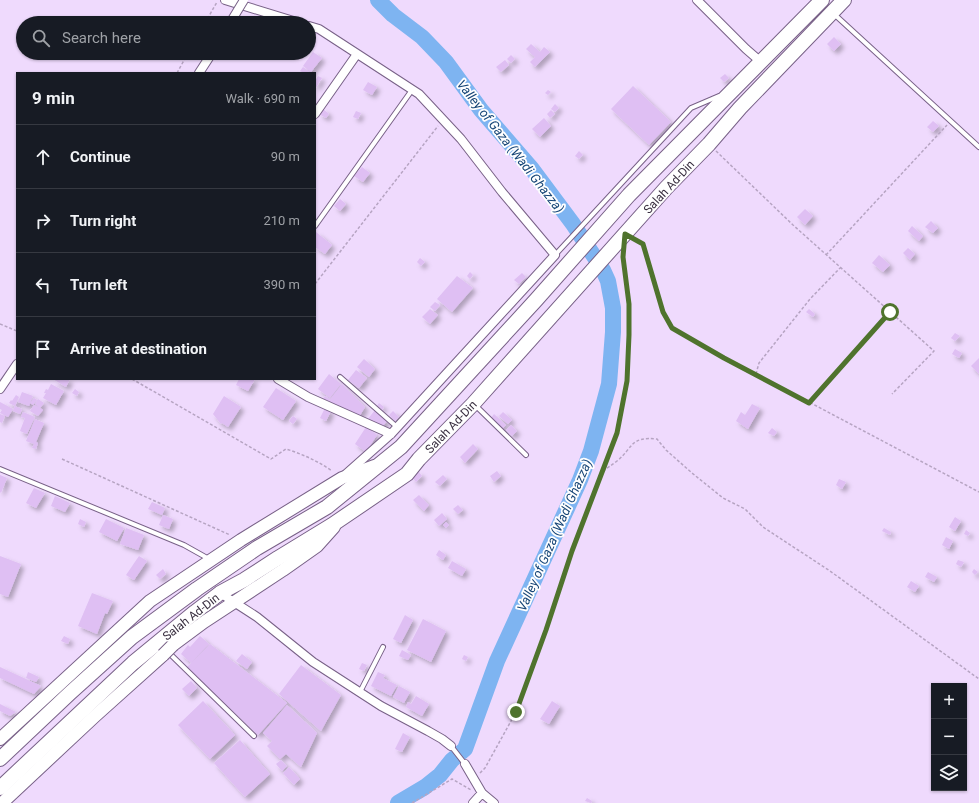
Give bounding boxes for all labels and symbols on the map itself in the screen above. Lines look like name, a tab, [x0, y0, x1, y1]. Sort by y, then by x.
water label: Valley of Gaza (Wadi Ghazza)	[454, 77, 567, 216]
street label: Salah Ad-Din	[641, 157, 697, 217]
route start	[881, 303, 899, 321]
street label: Salah Ad-Din	[422, 398, 480, 456]
water label: Valley of Gaza (Wadi Ghazza)	[514, 457, 595, 614]
street label: Salah Ad-Din	[160, 591, 222, 643]
route end	[507, 703, 525, 721]

